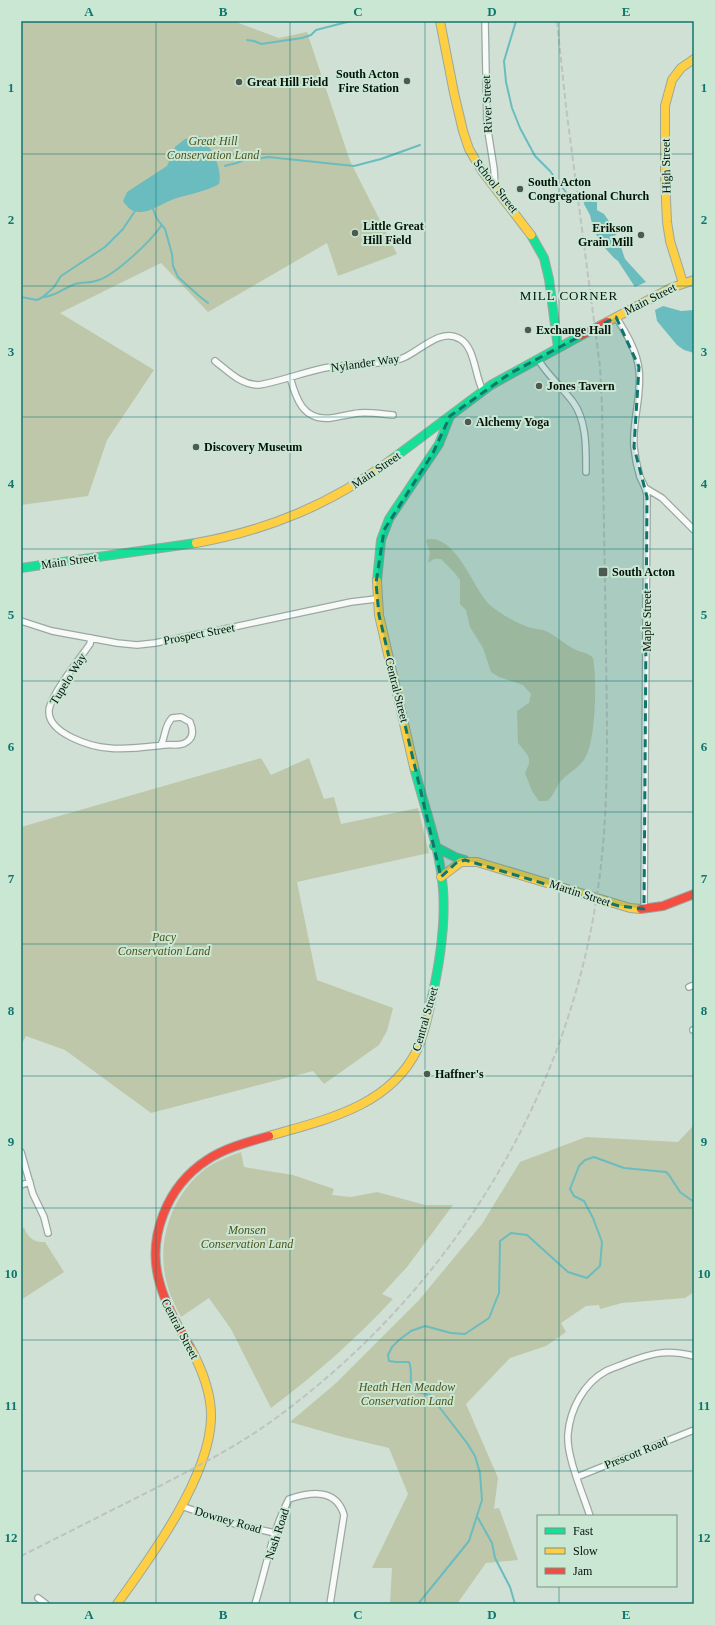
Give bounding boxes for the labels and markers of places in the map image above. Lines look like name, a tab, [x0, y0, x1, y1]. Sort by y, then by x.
place label: South Acton Fire Station	[336, 67, 399, 95]
place label: Great Hill Field	[247, 75, 328, 89]
marker: South Acton Fire Station	[402, 76, 412, 86]
marker: Great Hill Field	[234, 77, 244, 87]
place label: South Acton Congregational Church	[528, 175, 650, 203]
marker: South Acton Congregational Church	[515, 184, 525, 194]
place label: Little Great Hill Field	[363, 219, 424, 247]
place label: Erikson Grain Mill	[578, 221, 634, 249]
marker: Little Great Hill Field	[350, 228, 360, 238]
marker: Erikson Grain Mill	[636, 230, 646, 240]
place label: Exchange Hall	[536, 323, 612, 337]
marker: Exchange Hall	[523, 325, 533, 335]
place label: Jones Tavern	[547, 379, 615, 393]
marker: Jones Tavern	[534, 381, 544, 391]
place label: Alchemy Yoga	[476, 415, 549, 429]
marker: Alchemy Yoga	[463, 417, 473, 427]
place label: Discovery Museum	[204, 440, 302, 454]
marker: Discovery Museum	[191, 442, 201, 452]
place label: South Acton	[612, 565, 675, 579]
marker: South Acton	[597, 566, 609, 578]
place label: Haffner's	[435, 1067, 484, 1081]
marker: Haffner's	[422, 1069, 432, 1079]

